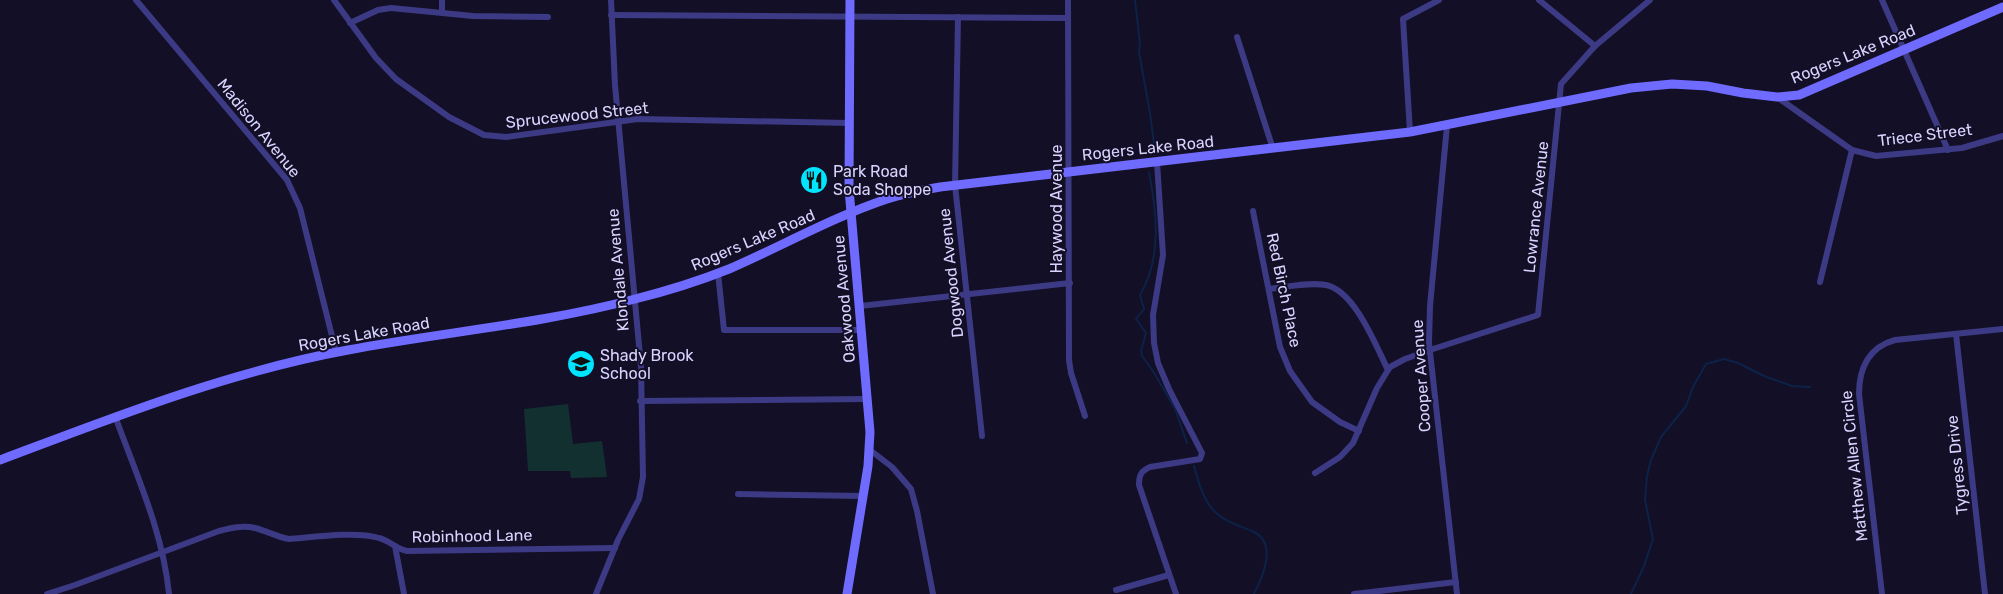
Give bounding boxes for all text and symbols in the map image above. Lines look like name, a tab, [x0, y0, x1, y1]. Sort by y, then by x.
street label: Rogers Lake Road	[1788, 20, 1918, 88]
street label: Madison Avenue	[213, 75, 305, 181]
street label: Sprucewood Street	[505, 98, 649, 132]
street label: Triece Street	[1877, 120, 1973, 150]
street label: Rogers Lake Road	[1081, 132, 1215, 164]
street label: Lowrance Avenue	[1520, 140, 1552, 274]
street label: Haywood Avenue	[1047, 144, 1066, 273]
place label: Park Road Soda Shoppe	[833, 162, 931, 199]
restaurant icon: Park Road Soda Shoppe	[799, 165, 829, 195]
street label: Rogers Lake Road	[688, 205, 818, 275]
street label: Dogwood Avenue	[935, 207, 967, 339]
street label: Klondale Avenue	[603, 208, 633, 332]
street label: Red Birch Place	[1263, 231, 1305, 349]
street label: Oakwood Avenue	[829, 234, 859, 364]
street label: Rogers Lake Road	[297, 313, 431, 355]
street label: Cooper Avenue	[1408, 319, 1434, 433]
place label: Shady Brook School	[600, 346, 694, 383]
school or university icon: Shady Brook School	[566, 349, 596, 379]
street label: Matthew Allen Circle	[1837, 390, 1871, 542]
street label: Tygress Drive	[1942, 414, 1972, 516]
street label: Robinhood Lane	[411, 525, 533, 547]

